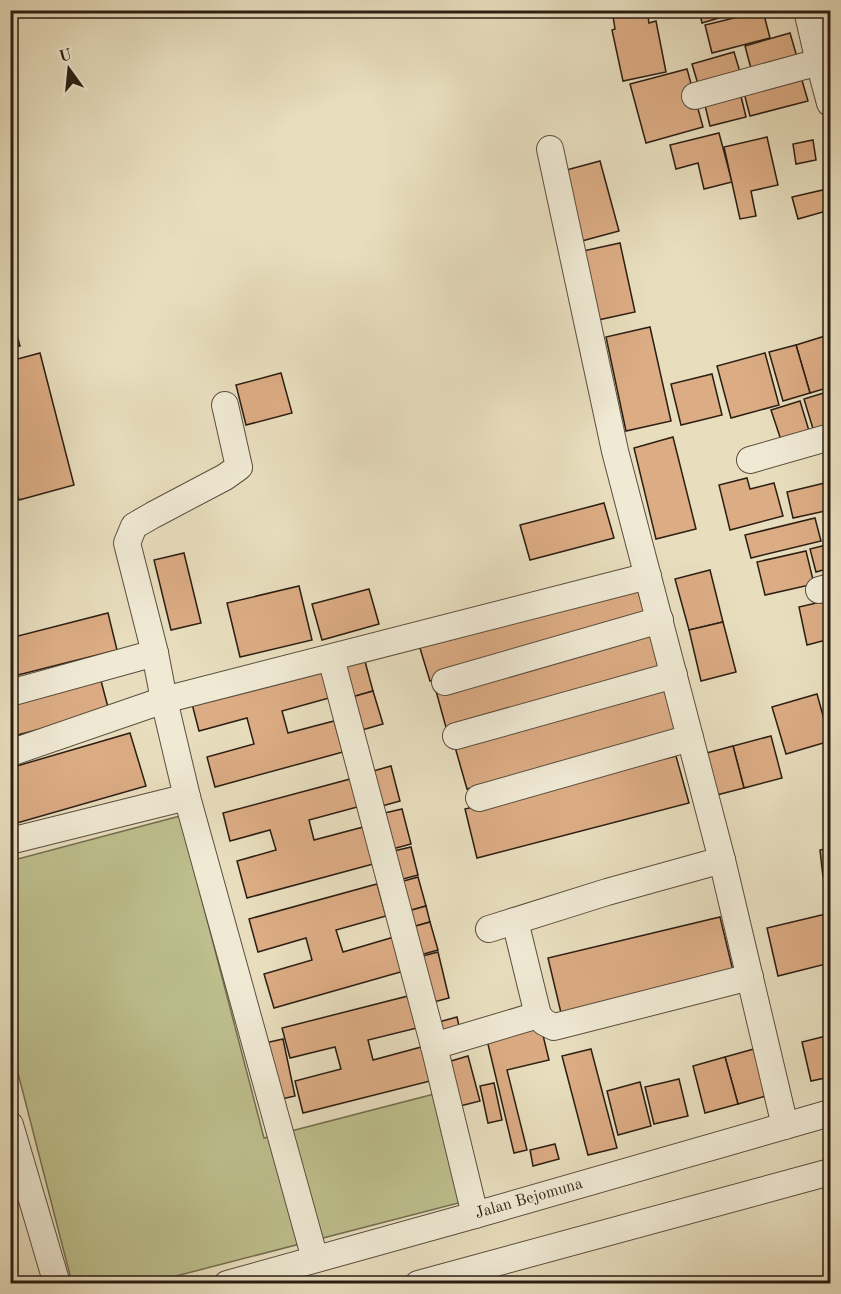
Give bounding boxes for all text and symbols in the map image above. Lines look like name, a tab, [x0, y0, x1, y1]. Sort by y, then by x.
north arrow	[39, 39, 99, 99]
text: U	[57, 47, 74, 66]
street label: Jalan Bejomuna	[473, 1176, 585, 1222]

